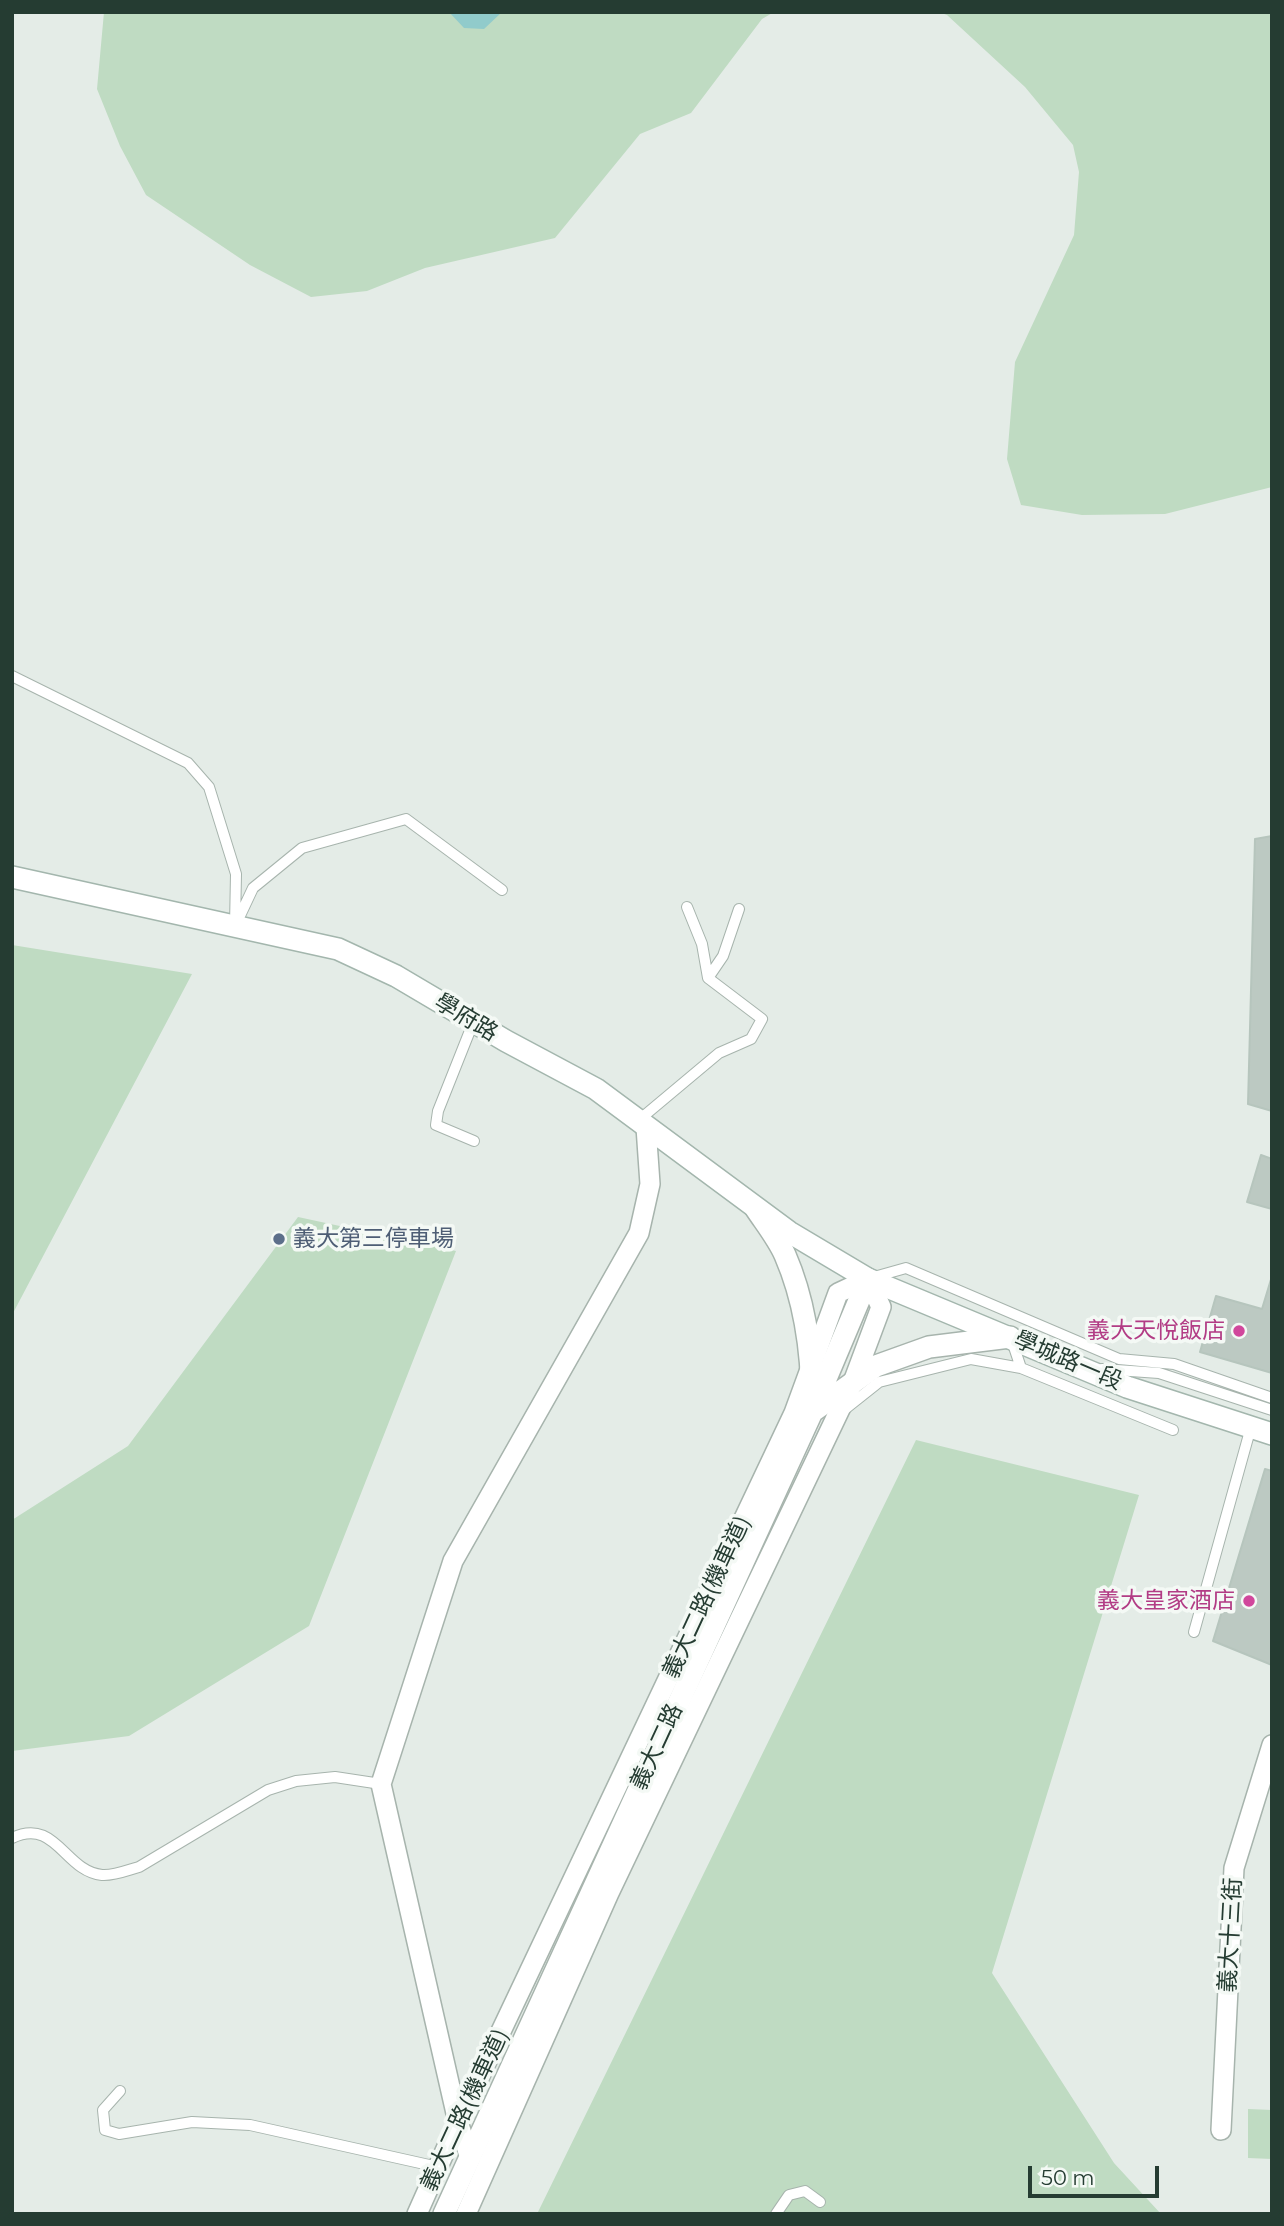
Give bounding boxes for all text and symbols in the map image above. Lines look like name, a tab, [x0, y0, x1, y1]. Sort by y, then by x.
street label: 學府路	[429, 988, 503, 1048]
place label: 義大第三停車場	[293, 1225, 454, 1253]
marker: 義大第三停車場	[271, 1231, 287, 1247]
place label: 義大天悅飯店	[1087, 1317, 1225, 1345]
marker: 義大天悅飯店	[1231, 1323, 1247, 1339]
street label: 學城路一段	[1010, 1326, 1126, 1396]
street label: 義大二路(機車道)	[657, 1511, 757, 1683]
place label: 義大皇家酒店	[1097, 1587, 1235, 1615]
marker: 義大皇家酒店	[1241, 1593, 1257, 1609]
street label: 義大二路	[625, 1699, 689, 1795]
street label: 義大十三街	[1214, 1877, 1248, 1993]
street label: 義大二路(機車道)	[415, 2024, 515, 2196]
scale bar	[1032, 2152, 1163, 2196]
text: 50 m	[1041, 2165, 1095, 2190]

